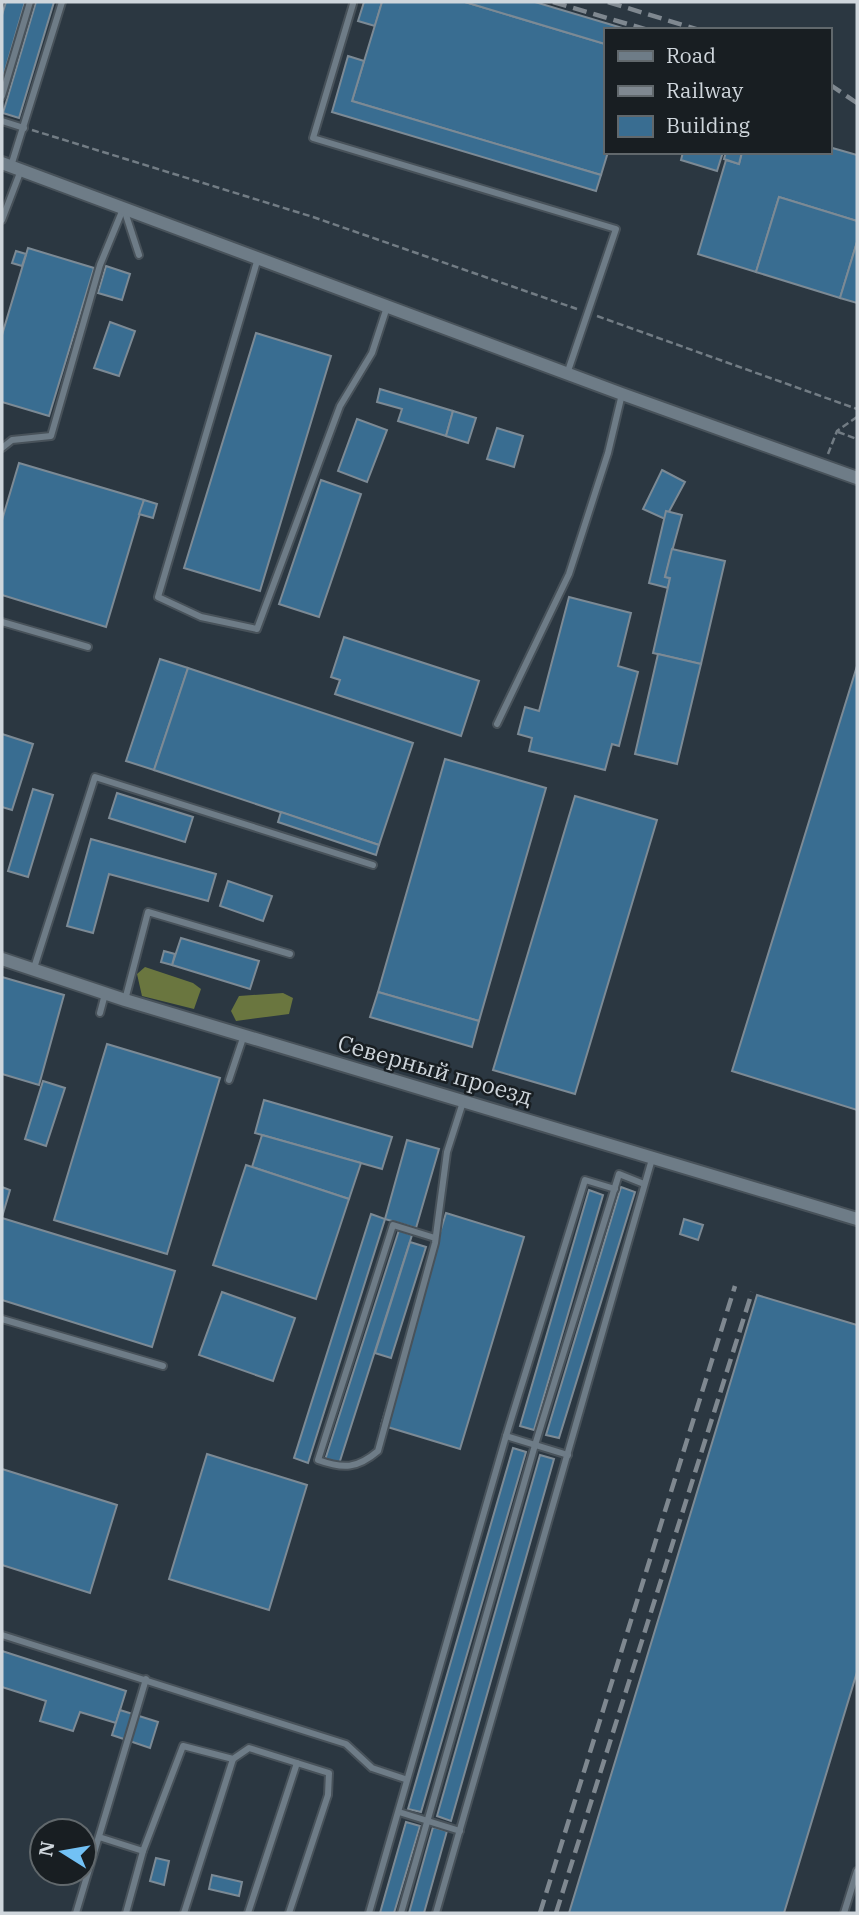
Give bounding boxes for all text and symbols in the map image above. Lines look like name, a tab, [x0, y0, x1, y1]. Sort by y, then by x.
legend	[604, 28, 831, 154]
text: Road	[666, 41, 716, 69]
text: Railway	[666, 76, 744, 104]
text: Building	[666, 111, 751, 139]
street label: Северный проезд	[334, 1027, 536, 1111]
north arrow	[28, 1817, 98, 1887]
text: N	[33, 1839, 60, 1858]

